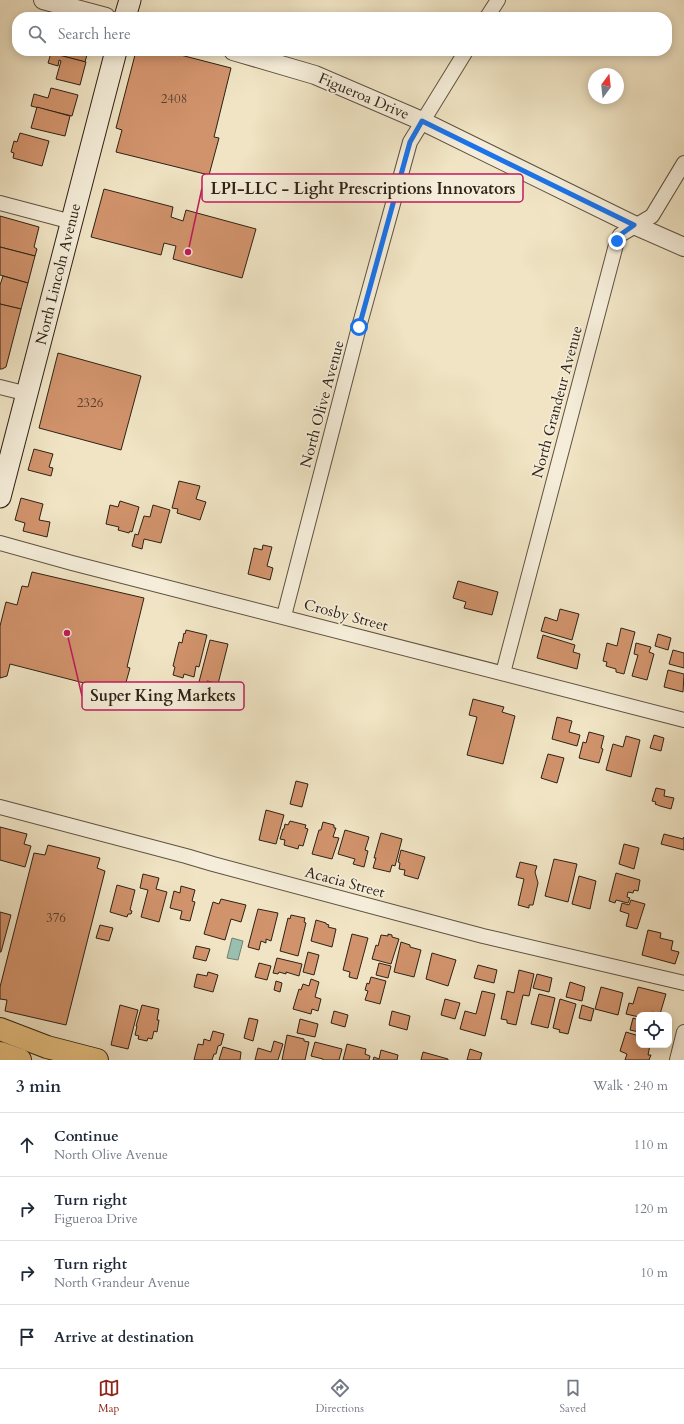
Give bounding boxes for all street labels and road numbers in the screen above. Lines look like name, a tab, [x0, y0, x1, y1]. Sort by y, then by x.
street label: Figueroa Drive	[316, 68, 413, 124]
street label: North Lincoln Avenue	[31, 201, 85, 347]
street label: North Grandeur Avenue	[527, 323, 587, 480]
street label: North Olive Avenue	[295, 338, 349, 470]
street label: Crosby Street	[302, 594, 390, 636]
street label: Acacia Street	[303, 862, 387, 902]

